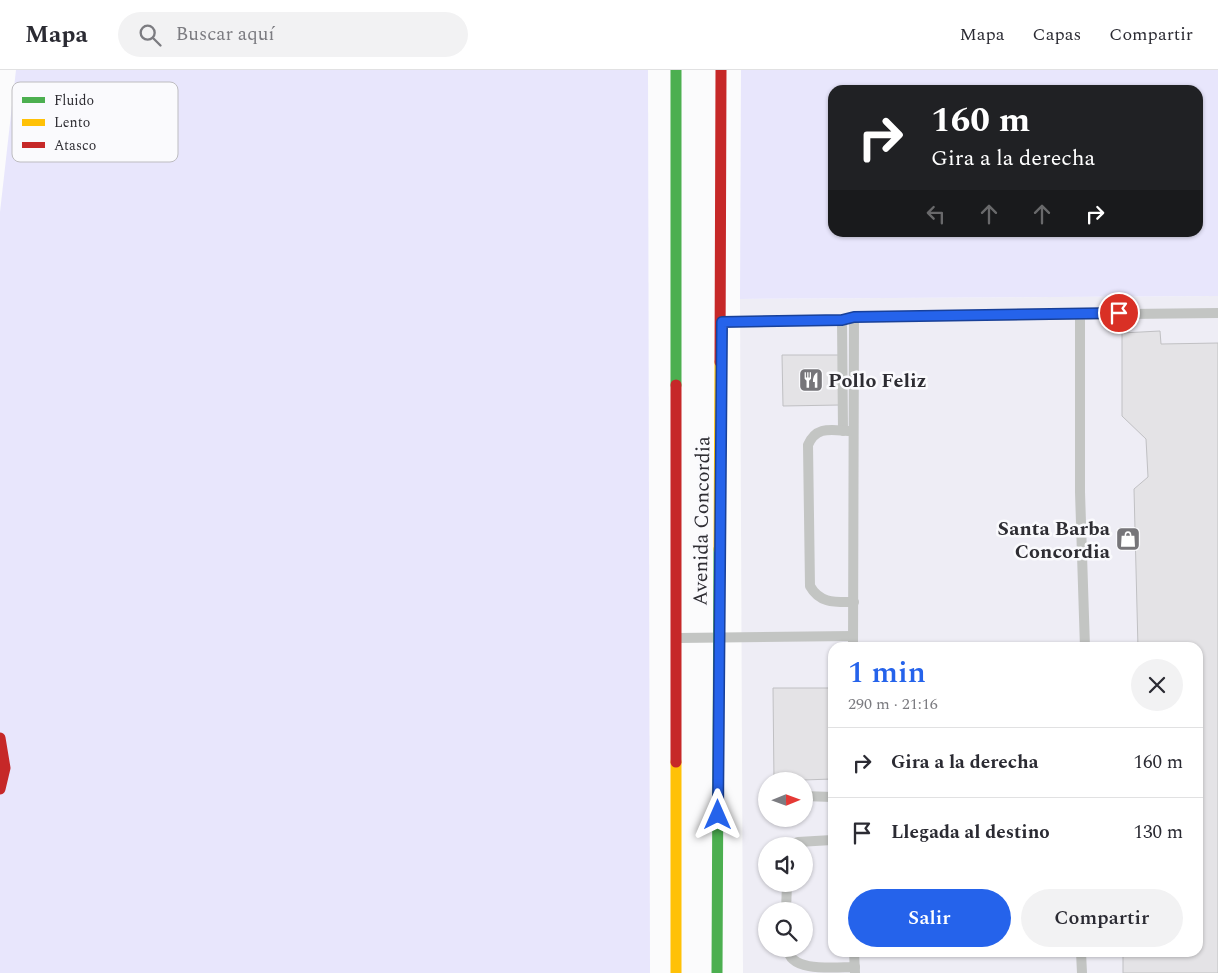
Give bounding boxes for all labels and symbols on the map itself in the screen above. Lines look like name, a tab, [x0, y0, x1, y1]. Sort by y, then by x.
legend	[12, 82, 178, 162]
text: Fluido	[54, 90, 94, 111]
text: Lento	[54, 112, 90, 133]
text: Atasco	[54, 135, 96, 156]
pin	[1098, 292, 1140, 334]
place label: Pollo Feliz	[828, 366, 927, 396]
restaurant icon: Pollo Feliz	[798, 367, 824, 393]
street label: Avenida Concordia	[686, 436, 718, 606]
place label: Santa Barba Concordia	[998, 514, 1111, 567]
shop icon: Santa Barba Concordia	[1115, 526, 1141, 552]
north arrow	[758, 772, 812, 828]
position arrow	[691, 788, 743, 840]

